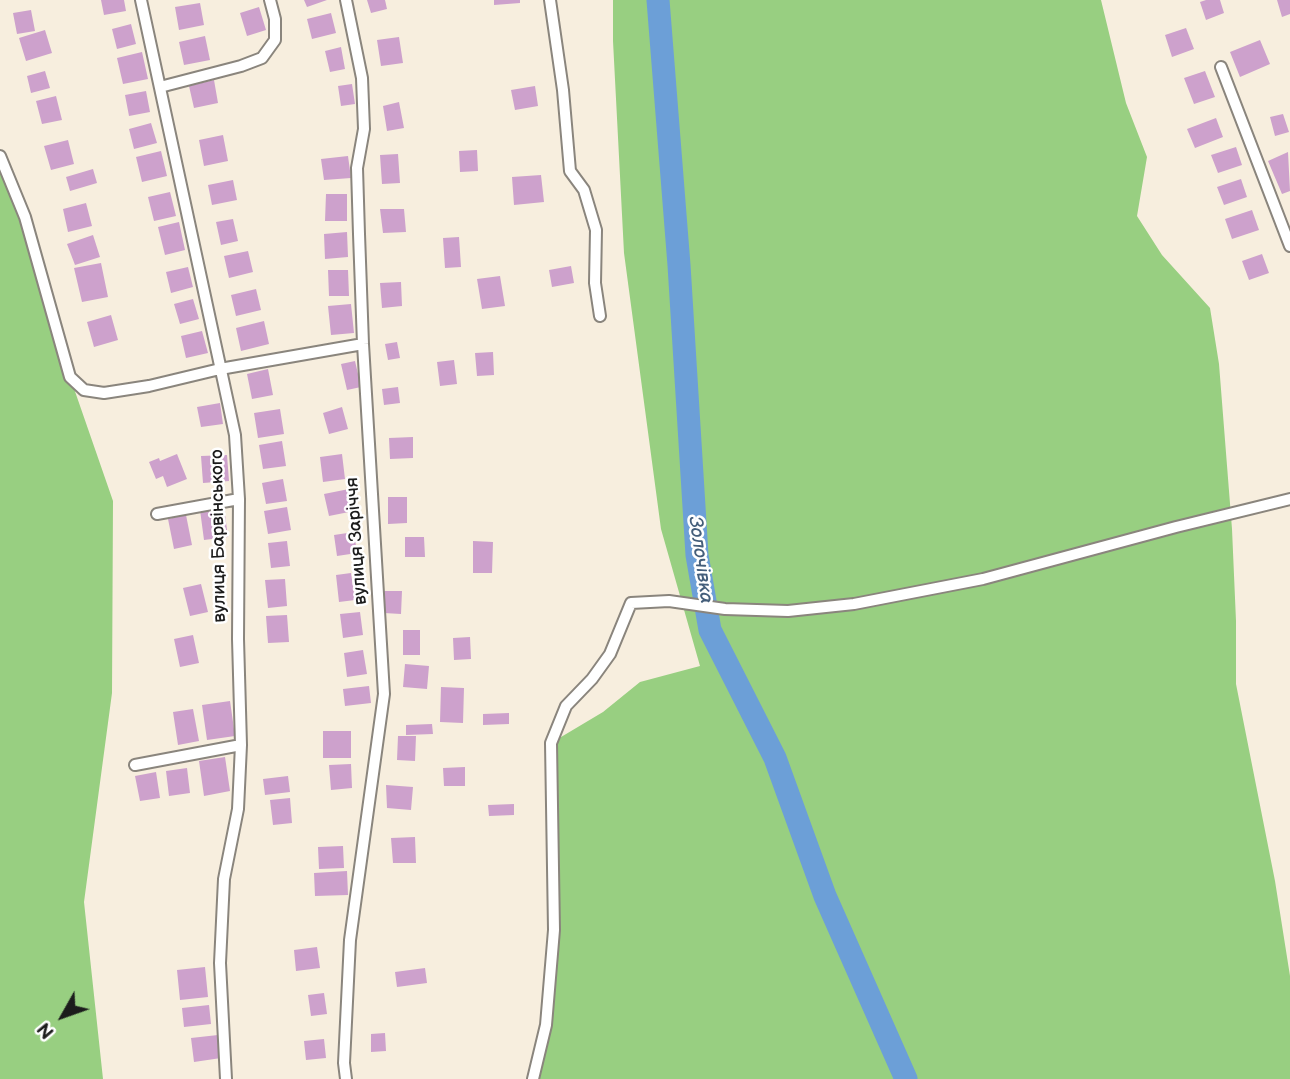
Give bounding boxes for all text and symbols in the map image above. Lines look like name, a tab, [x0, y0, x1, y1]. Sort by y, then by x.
street label: вулиця Барвінського	[207, 449, 231, 623]
street label: вулиця Заріччя	[342, 477, 372, 605]
water label: Золочівка	[683, 515, 717, 605]
north arrow	[28, 981, 98, 1051]
text: N	[33, 1017, 60, 1043]

